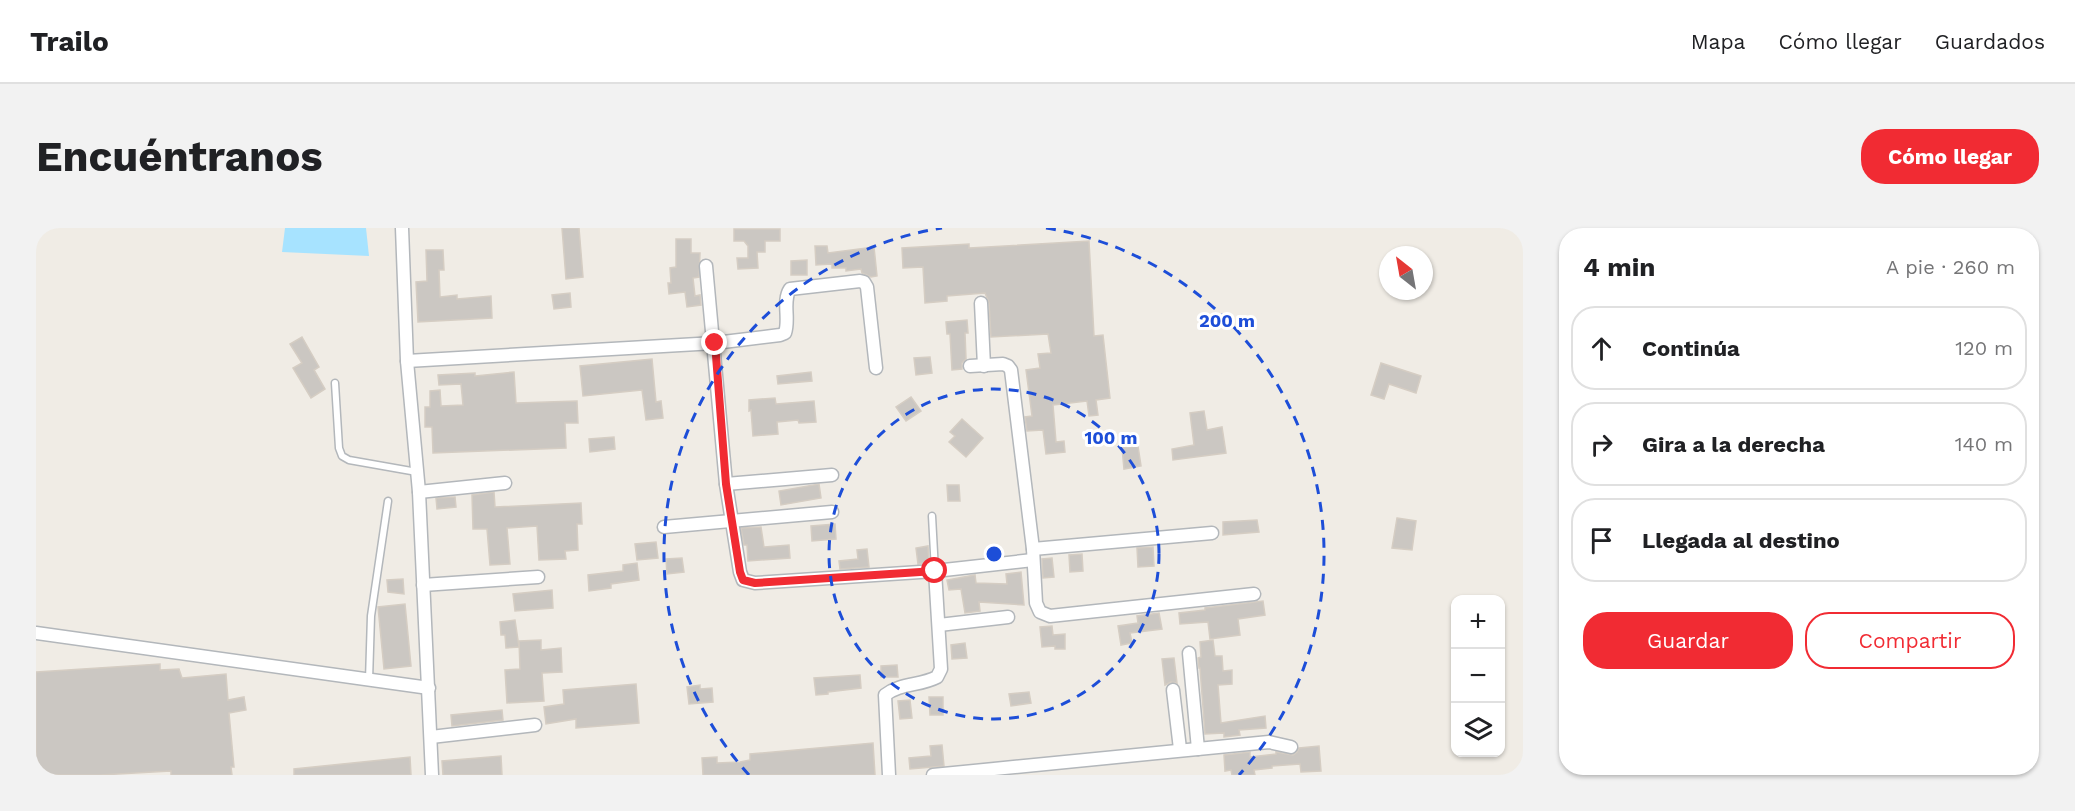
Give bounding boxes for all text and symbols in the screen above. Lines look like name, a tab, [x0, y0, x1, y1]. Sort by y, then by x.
text: Trailo	[30, 25, 109, 58]
text: Mapa	[1691, 29, 1745, 54]
text: Cómo llegar	[1778, 29, 1902, 54]
text: Guardados	[1935, 29, 2045, 54]
button: Cómo llegar	[1861, 129, 2039, 184]
text: Encuéntranos	[36, 132, 323, 181]
north arrow	[1379, 246, 1433, 300]
text: 4 min	[1583, 252, 1655, 282]
text: A pie · 260 m	[1886, 255, 2015, 279]
text: 200 m	[1199, 310, 1255, 331]
route end	[701, 329, 727, 355]
icon: ahead	[1585, 332, 1618, 365]
text: Continúa	[1642, 336, 1740, 361]
text: 120 m	[1955, 336, 2013, 360]
text: 100 m	[1084, 427, 1138, 448]
icon: right	[1585, 428, 1618, 461]
text: Gira a la derecha	[1642, 432, 1825, 457]
text: 140 m	[1955, 432, 2013, 456]
icon: arrive	[1585, 524, 1618, 557]
text: Llegada al destino	[1642, 528, 1840, 553]
centre of rings	[984, 544, 1004, 564]
route start	[921, 557, 947, 583]
map controls	[1451, 595, 1505, 757]
button: +	[1451, 595, 1505, 649]
button: Guardar	[1583, 612, 1793, 669]
button: Compartir	[1805, 612, 2015, 669]
button: −	[1451, 649, 1505, 703]
button: layers	[1451, 703, 1505, 757]

